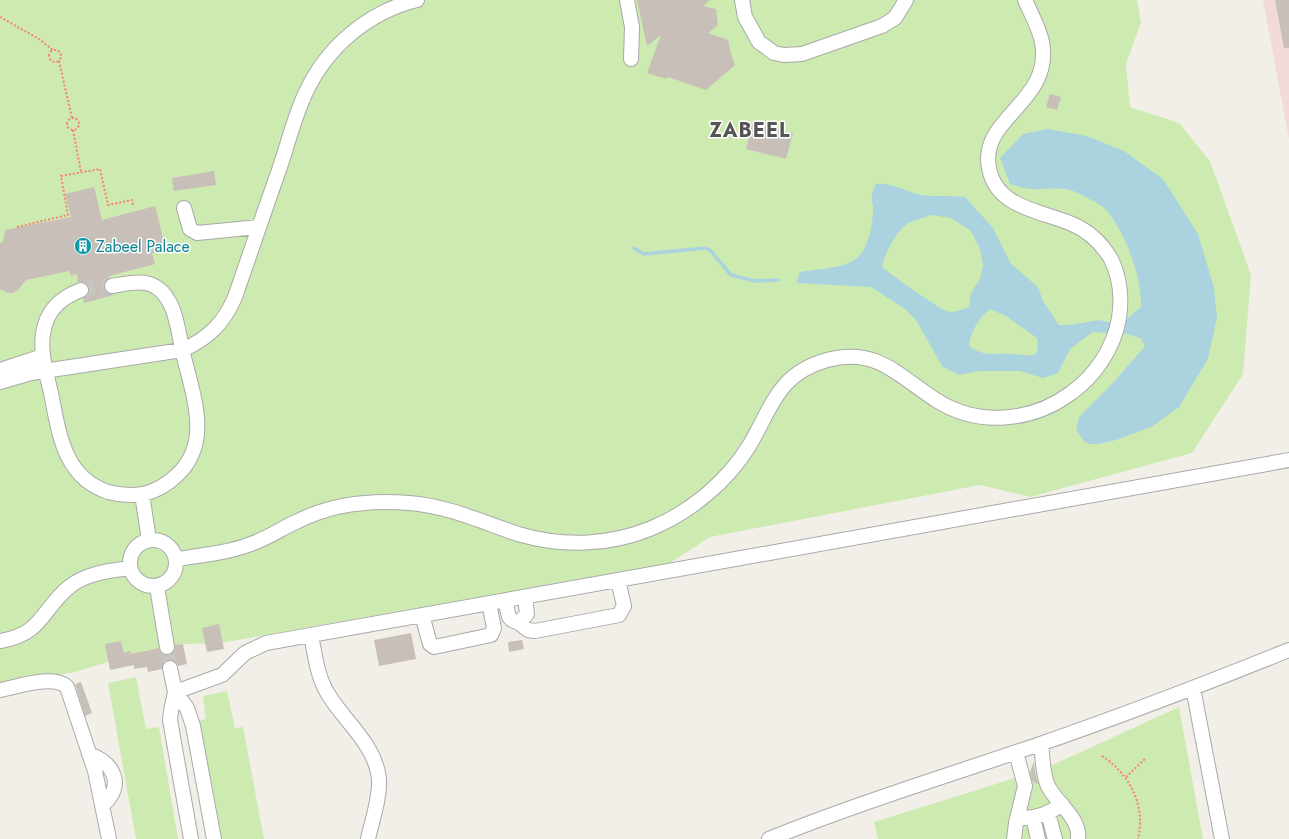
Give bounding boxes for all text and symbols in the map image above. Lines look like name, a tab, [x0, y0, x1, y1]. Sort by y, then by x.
district label: ZABEEL	[709, 116, 791, 145]
place label: Zabeel Palace	[96, 235, 190, 258]
building icon: Zabeel Palace	[73, 236, 93, 256]

